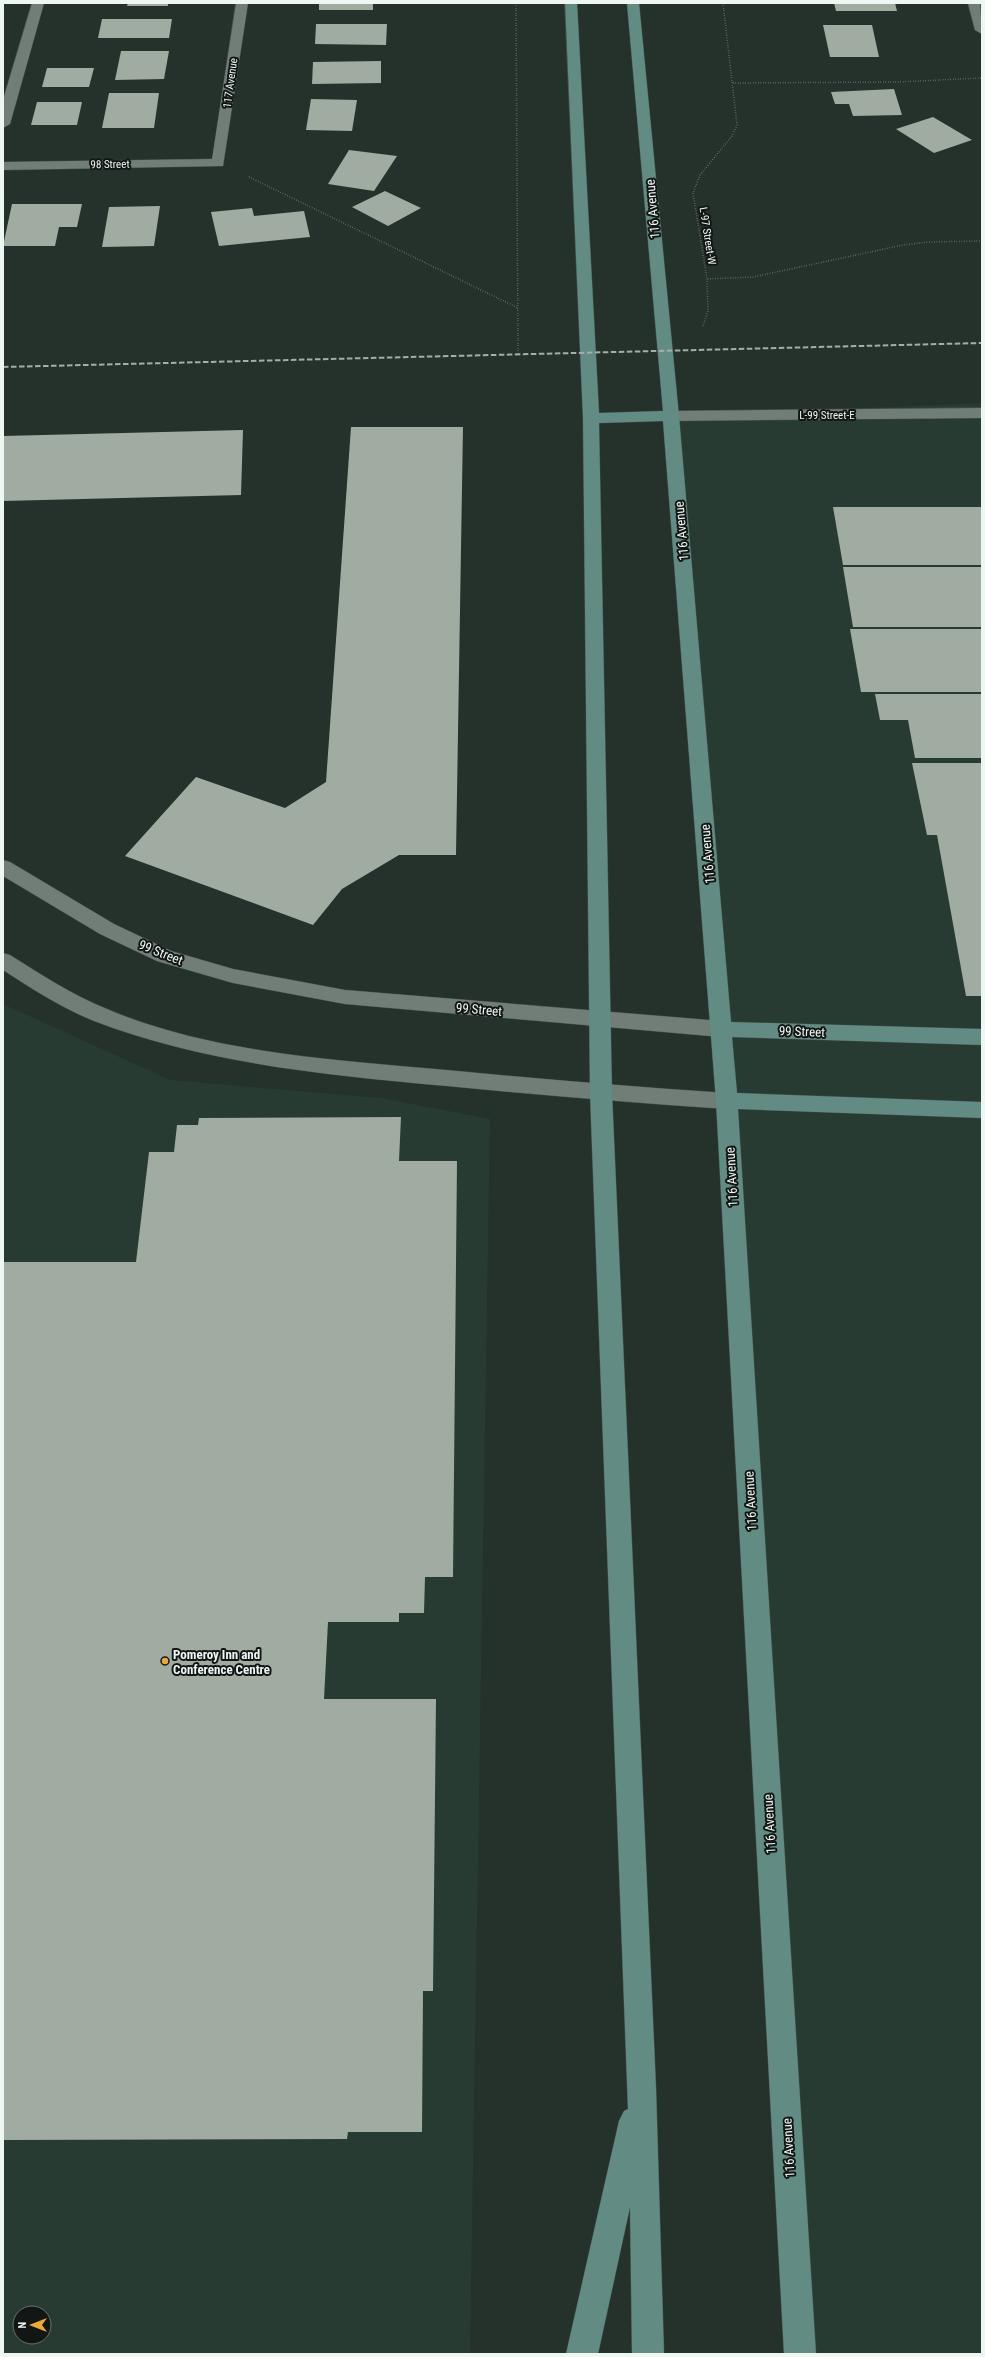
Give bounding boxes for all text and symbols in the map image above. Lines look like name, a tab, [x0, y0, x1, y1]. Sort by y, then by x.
street label: 117 Avenue	[221, 57, 240, 109]
street label: 98 Street	[90, 158, 130, 171]
street label: 116 Avenue	[642, 179, 663, 239]
street label: L-97 Street-W	[697, 206, 719, 266]
street label: L-99 Street-E	[799, 409, 855, 422]
street label: 116 Avenue	[671, 501, 692, 561]
street label: 116 Avenue	[697, 824, 718, 884]
street label: 99 Street	[137, 937, 185, 968]
street label: 99 Street	[455, 1000, 503, 1019]
street label: 99 Street	[779, 1023, 826, 1040]
street label: 116 Avenue	[722, 1147, 741, 1207]
street label: 116 Avenue	[741, 1471, 760, 1531]
place label: Pomeroy Inn and Conference Centre	[173, 1647, 270, 1677]
marker: Pomeroy Inn and Conference Centre	[160, 1656, 170, 1666]
street label: 116 Avenue	[760, 1794, 779, 1854]
street label: 116 Avenue	[779, 2118, 798, 2178]
north arrow	[12, 2305, 52, 2345]
text: N	[16, 2321, 29, 2328]

